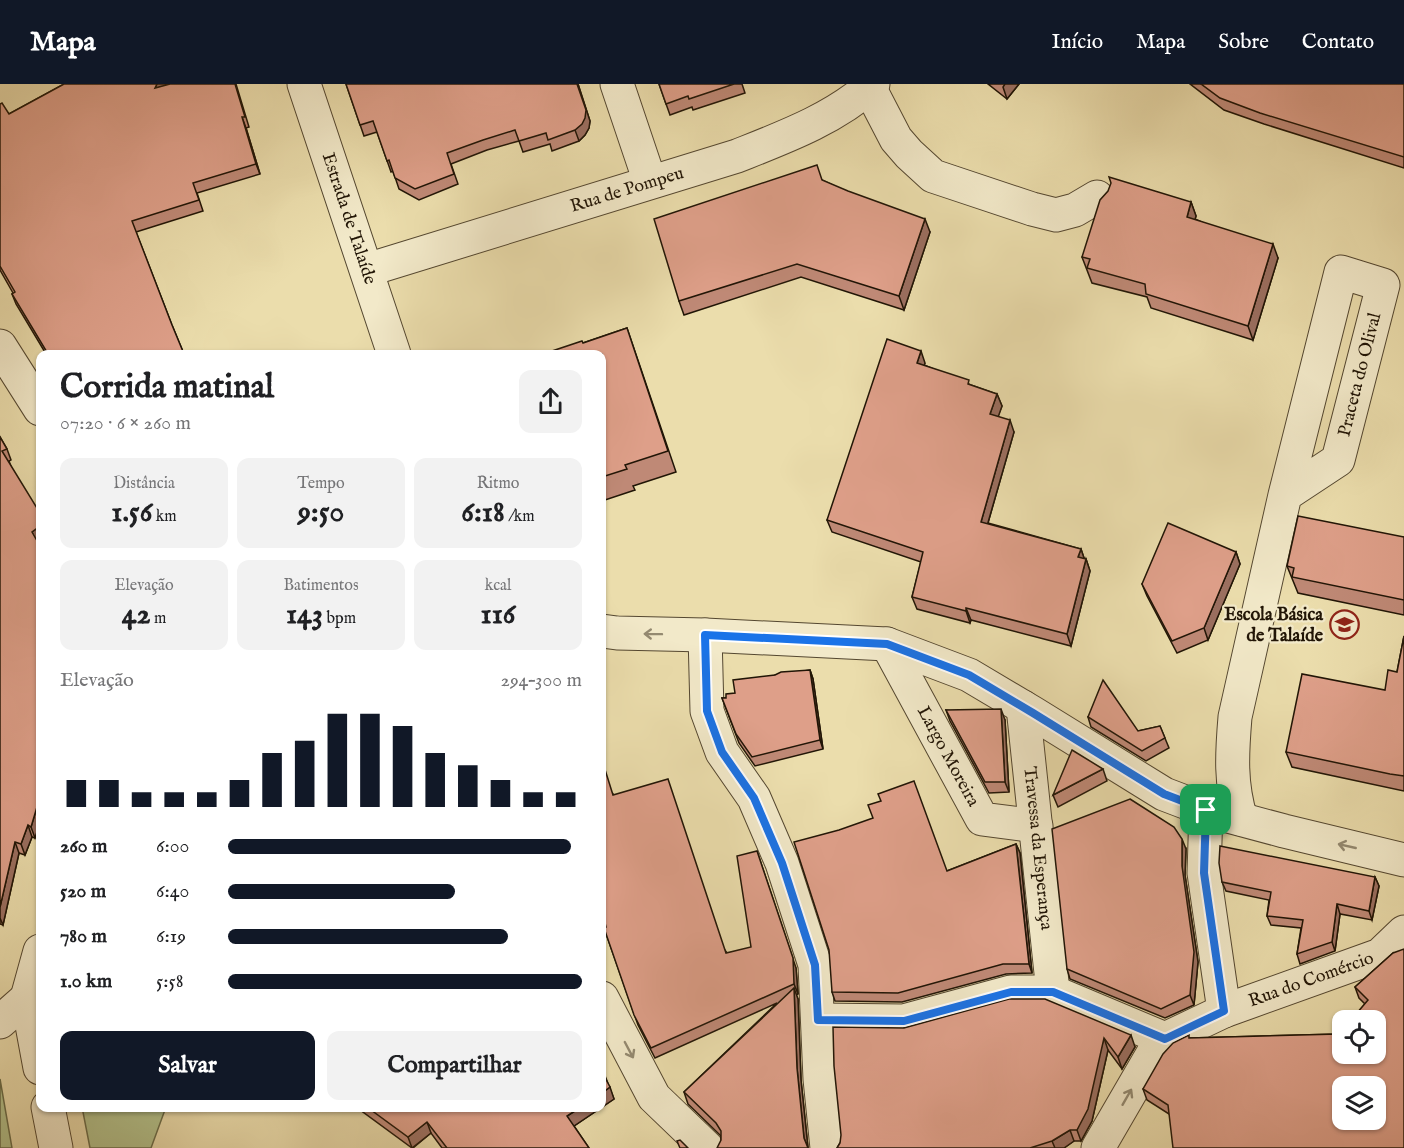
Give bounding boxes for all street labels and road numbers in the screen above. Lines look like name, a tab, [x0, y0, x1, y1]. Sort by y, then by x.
street label: Estrada de Talaíde	[316, 150, 382, 288]
street label: Rua de Pompeu	[567, 162, 686, 218]
street label: Praceta do Olival	[1333, 310, 1387, 439]
street label: Largo Moreira	[911, 702, 985, 811]
street label: Travessa da Esperança	[1018, 765, 1058, 931]
street label: Rua do Comércio	[1245, 947, 1377, 1013]

